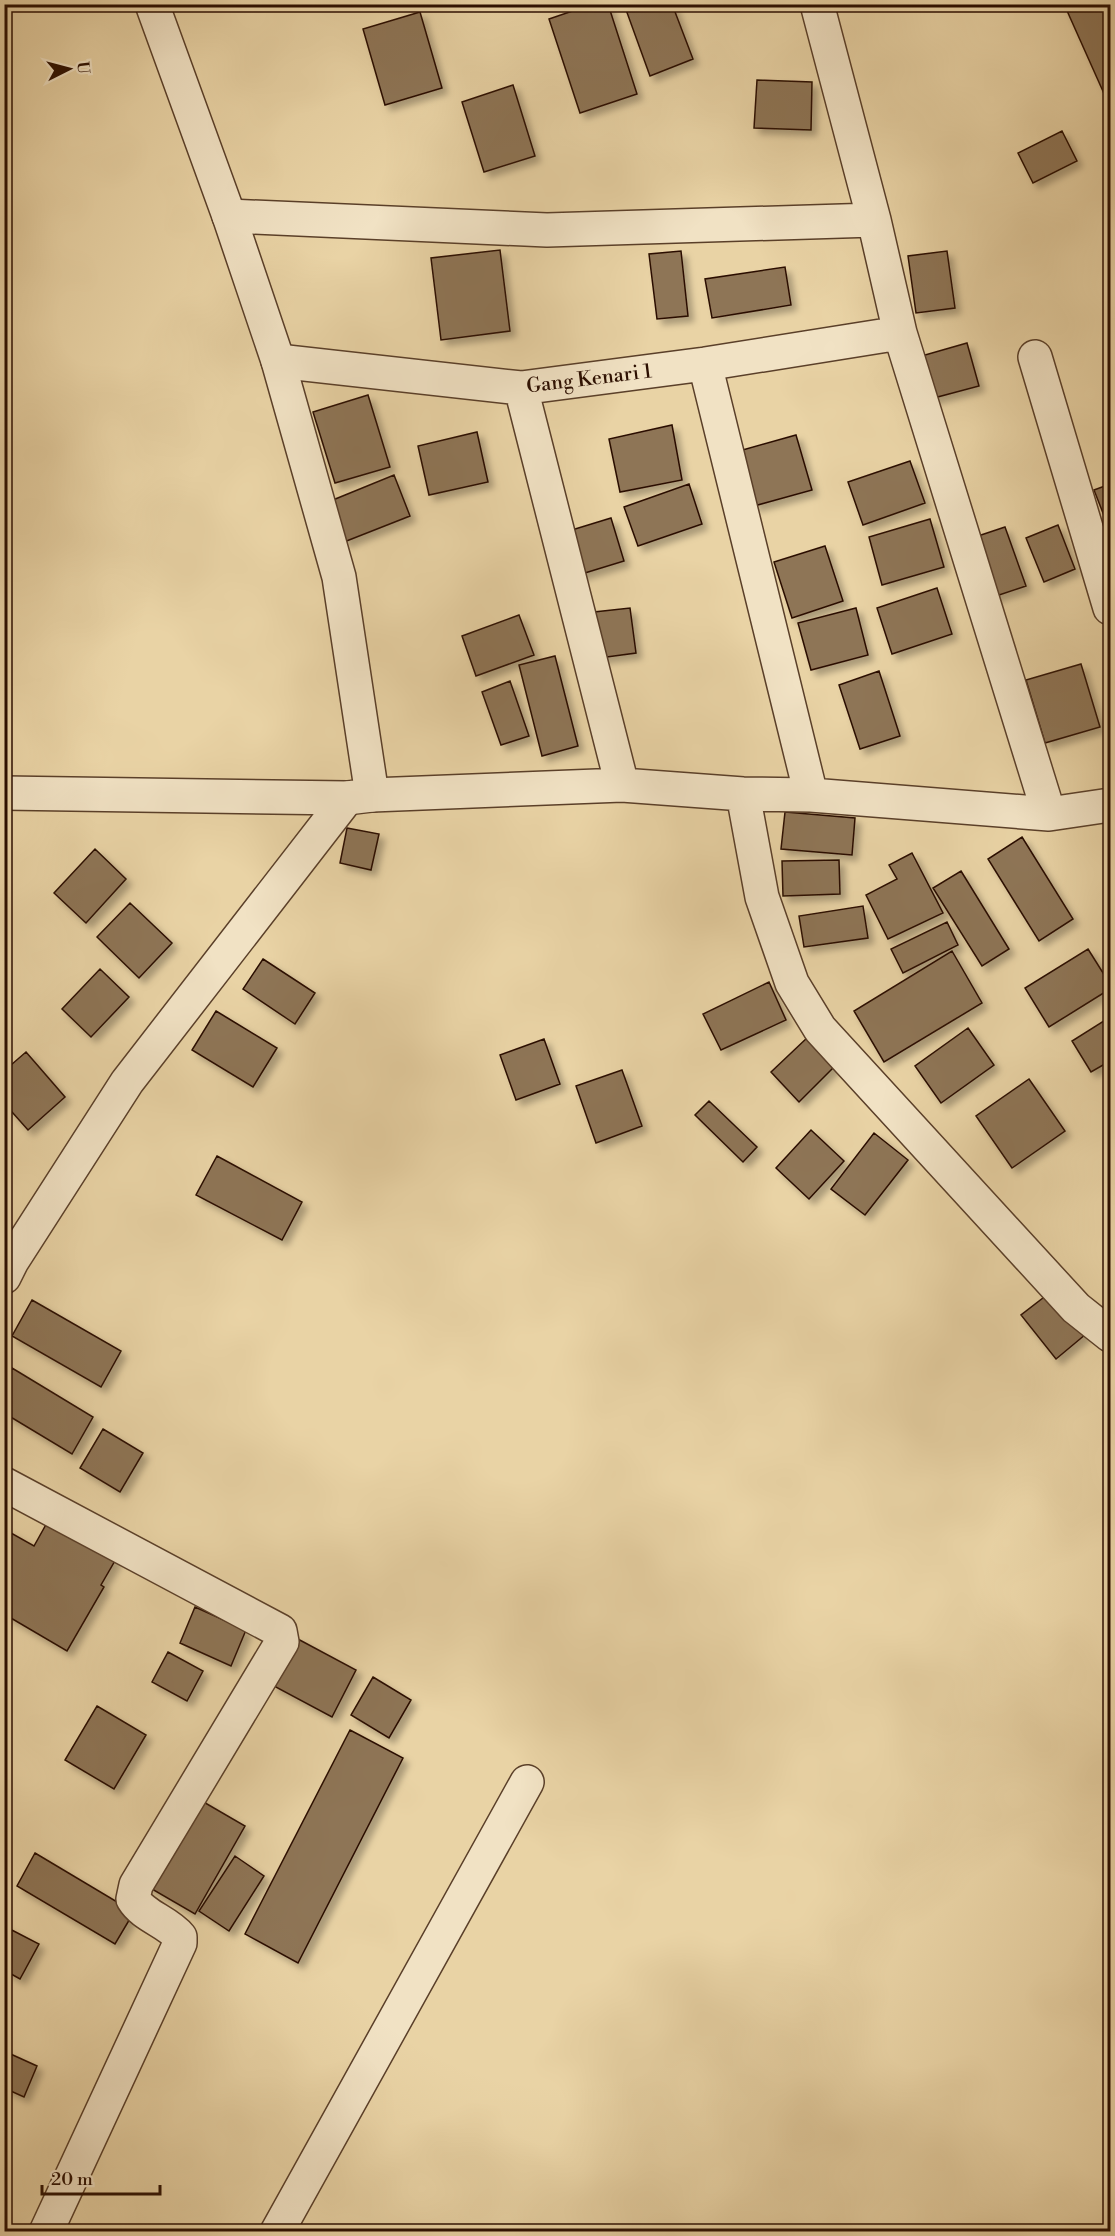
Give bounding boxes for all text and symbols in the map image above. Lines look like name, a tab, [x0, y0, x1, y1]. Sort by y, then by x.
north arrow	[39, 39, 99, 99]
text: U	[72, 60, 94, 75]
street label: Gang Kenari 1	[525, 359, 654, 400]
scale bar	[42, 2158, 160, 2196]
text: 20 m	[51, 2168, 93, 2191]

